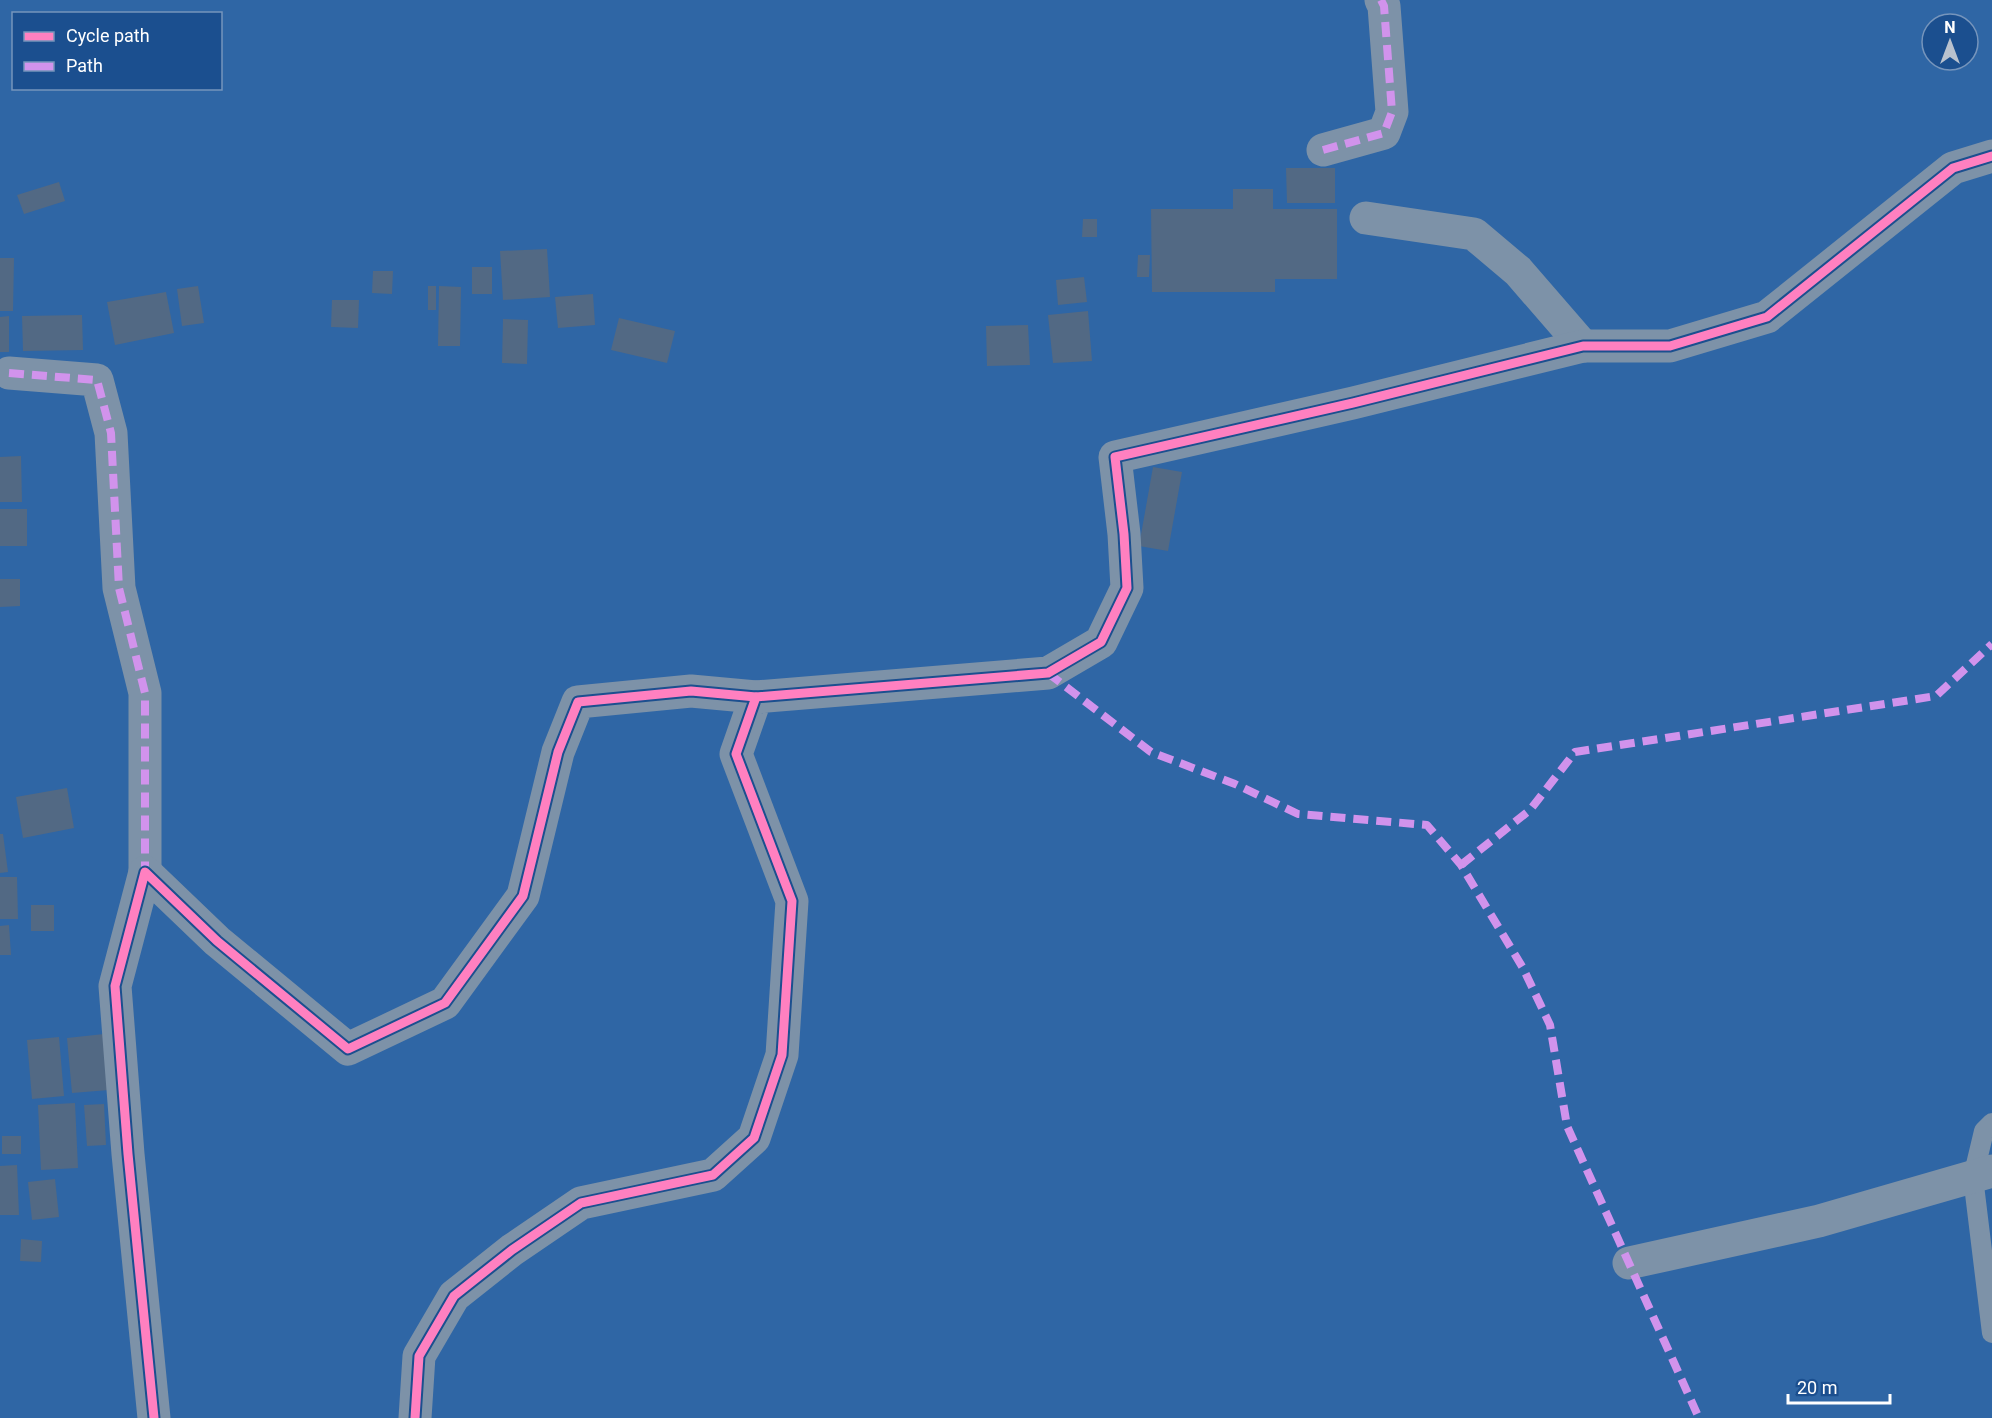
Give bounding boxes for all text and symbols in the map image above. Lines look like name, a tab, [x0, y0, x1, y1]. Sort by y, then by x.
legend	[12, 12, 222, 90]
north arrow	[1920, 12, 1980, 72]
text: N	[1944, 18, 1956, 37]
text: Cycle path	[66, 25, 150, 46]
text: Path	[66, 55, 103, 76]
scale bar	[1788, 1367, 1890, 1405]
text: 20 m	[1797, 1377, 1837, 1398]

